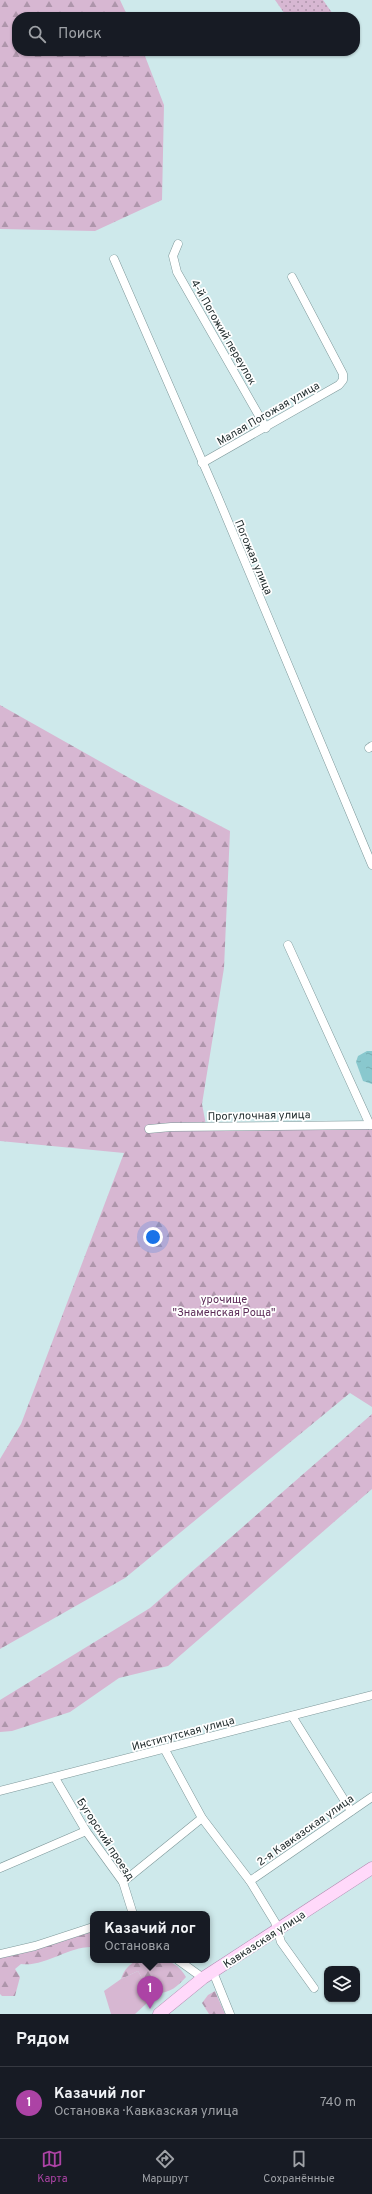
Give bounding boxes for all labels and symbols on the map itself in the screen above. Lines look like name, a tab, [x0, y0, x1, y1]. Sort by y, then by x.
street label: 4-й Погожий переулок	[187, 277, 259, 388]
street label: Малая Погожая улица	[215, 379, 322, 449]
street label: Погожая улица	[231, 518, 275, 597]
street label: Прогулочная улица	[208, 1108, 311, 1124]
your location	[143, 1227, 163, 1247]
park label: урочище "Знаменская Роща"	[172, 1293, 276, 1320]
street label: Институтская улица	[130, 1713, 236, 1754]
street label: 2-я Кавказская улица	[254, 1792, 357, 1870]
street label: Бугорский проезд	[73, 1796, 137, 1883]
street label: Кавказская улица	[221, 1908, 308, 1972]
pin: 1	[137, 1976, 163, 2009]

